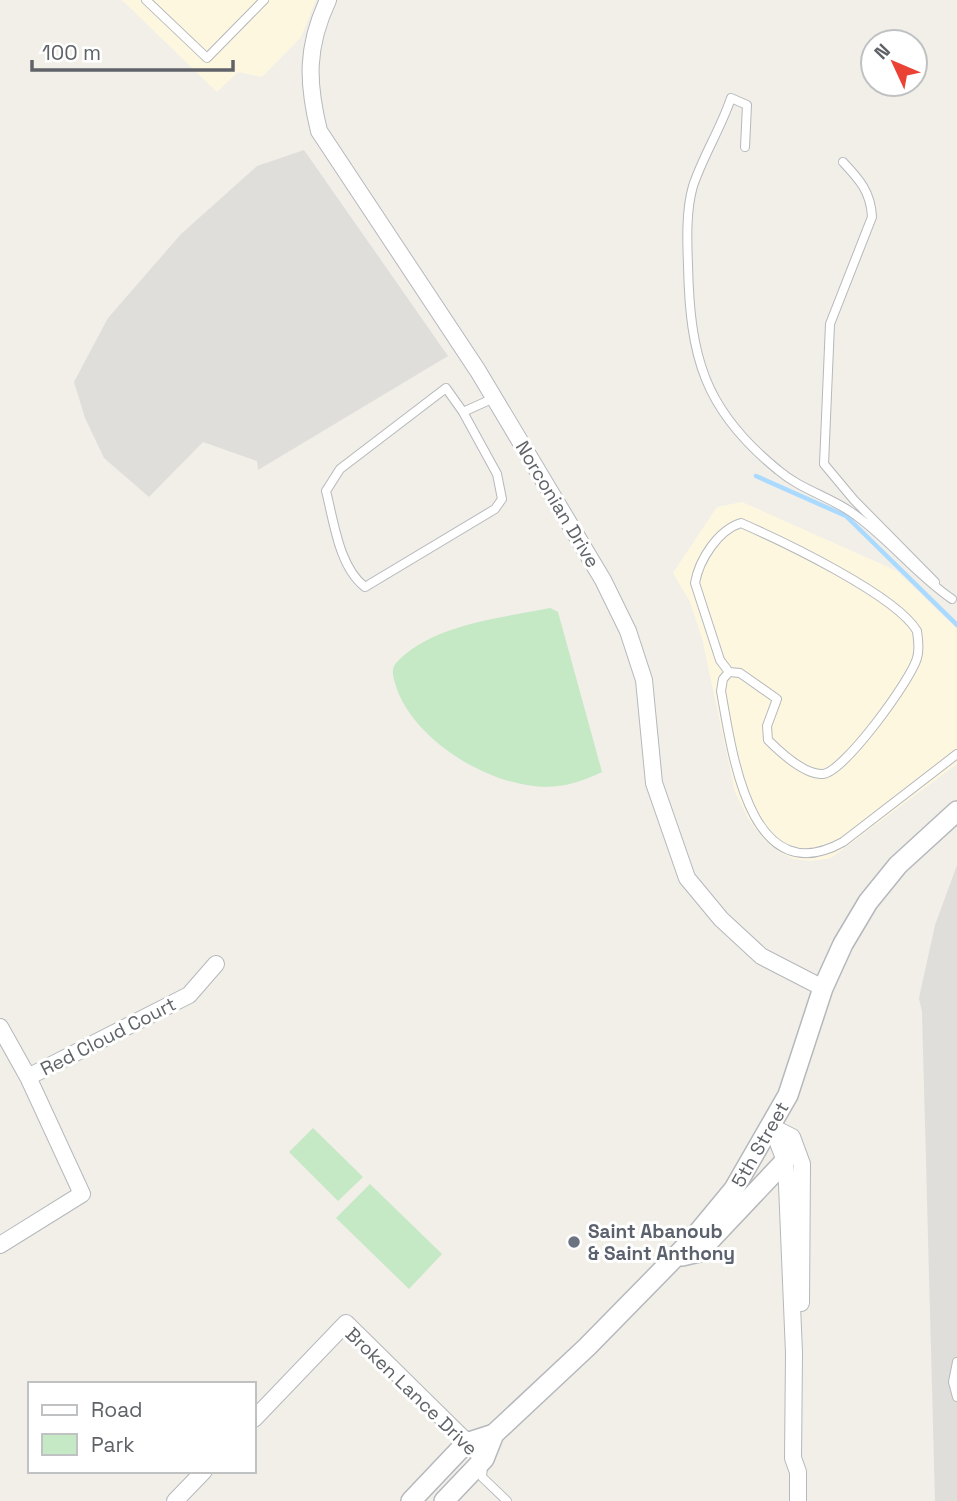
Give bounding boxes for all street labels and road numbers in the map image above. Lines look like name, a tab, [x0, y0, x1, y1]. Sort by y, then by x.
street label: Norconian Drive	[510, 436, 605, 572]
street label: Red Cloud Court	[36, 991, 180, 1081]
street label: 5th Street	[726, 1097, 795, 1192]
street label: Broken Lance Drive	[340, 1322, 483, 1461]

